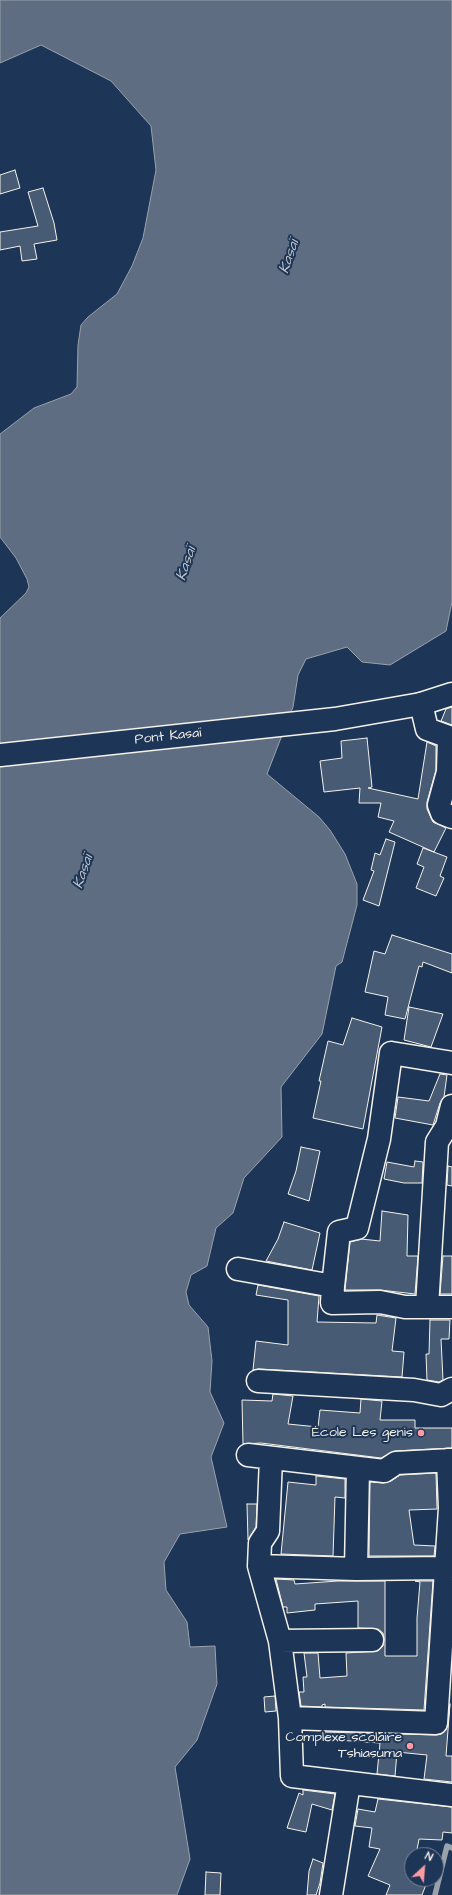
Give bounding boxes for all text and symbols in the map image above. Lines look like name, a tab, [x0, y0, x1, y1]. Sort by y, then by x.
water label: Kasaï	[276, 238, 304, 276]
water label: Kasaï	[173, 545, 201, 583]
street label: Pont Kasaï	[134, 725, 202, 749]
water label: Kasaï	[70, 853, 98, 891]
place label: École Les genis	[312, 1425, 413, 1441]
marker: École Les genis	[416, 1428, 426, 1438]
place label: Complexe scolaire Tshiasuma	[285, 1730, 402, 1762]
marker: Complexe scolaire Tshiasuma	[405, 1741, 415, 1751]
north arrow	[404, 1847, 444, 1887]
text: N	[423, 1848, 435, 1865]

